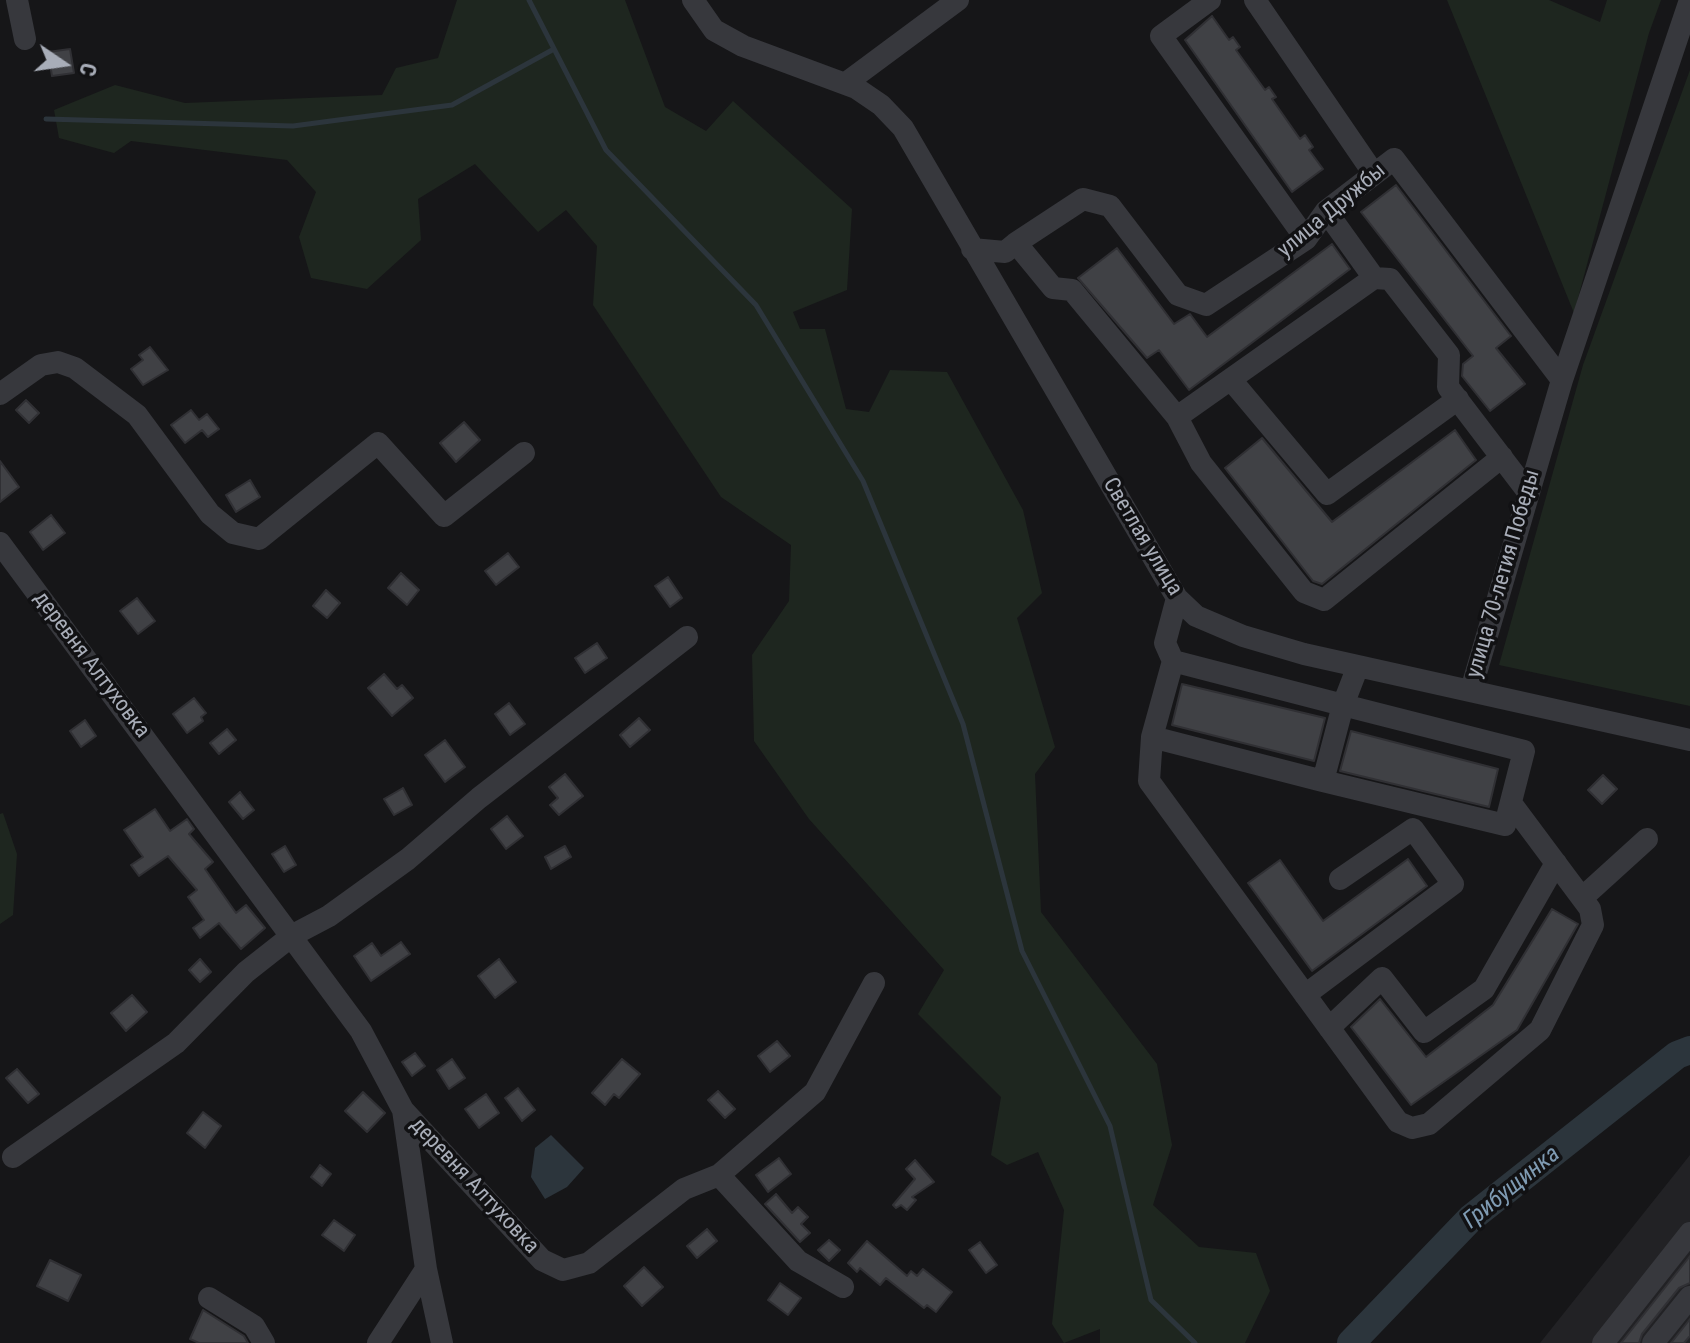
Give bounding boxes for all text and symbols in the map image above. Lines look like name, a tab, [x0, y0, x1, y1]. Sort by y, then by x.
north arrow	[24, 24, 104, 104]
text: С	[74, 61, 101, 78]
street label: улица Дружбы	[1273, 158, 1391, 264]
street label: улица 70-летия Победы	[1462, 467, 1546, 681]
street label: Светлая улица	[1096, 473, 1188, 601]
street label: деревня Алтуховка	[27, 587, 155, 743]
street label: деревня Алтуховка	[404, 1112, 544, 1260]
water label: Грибущинка	[1458, 1140, 1566, 1236]

